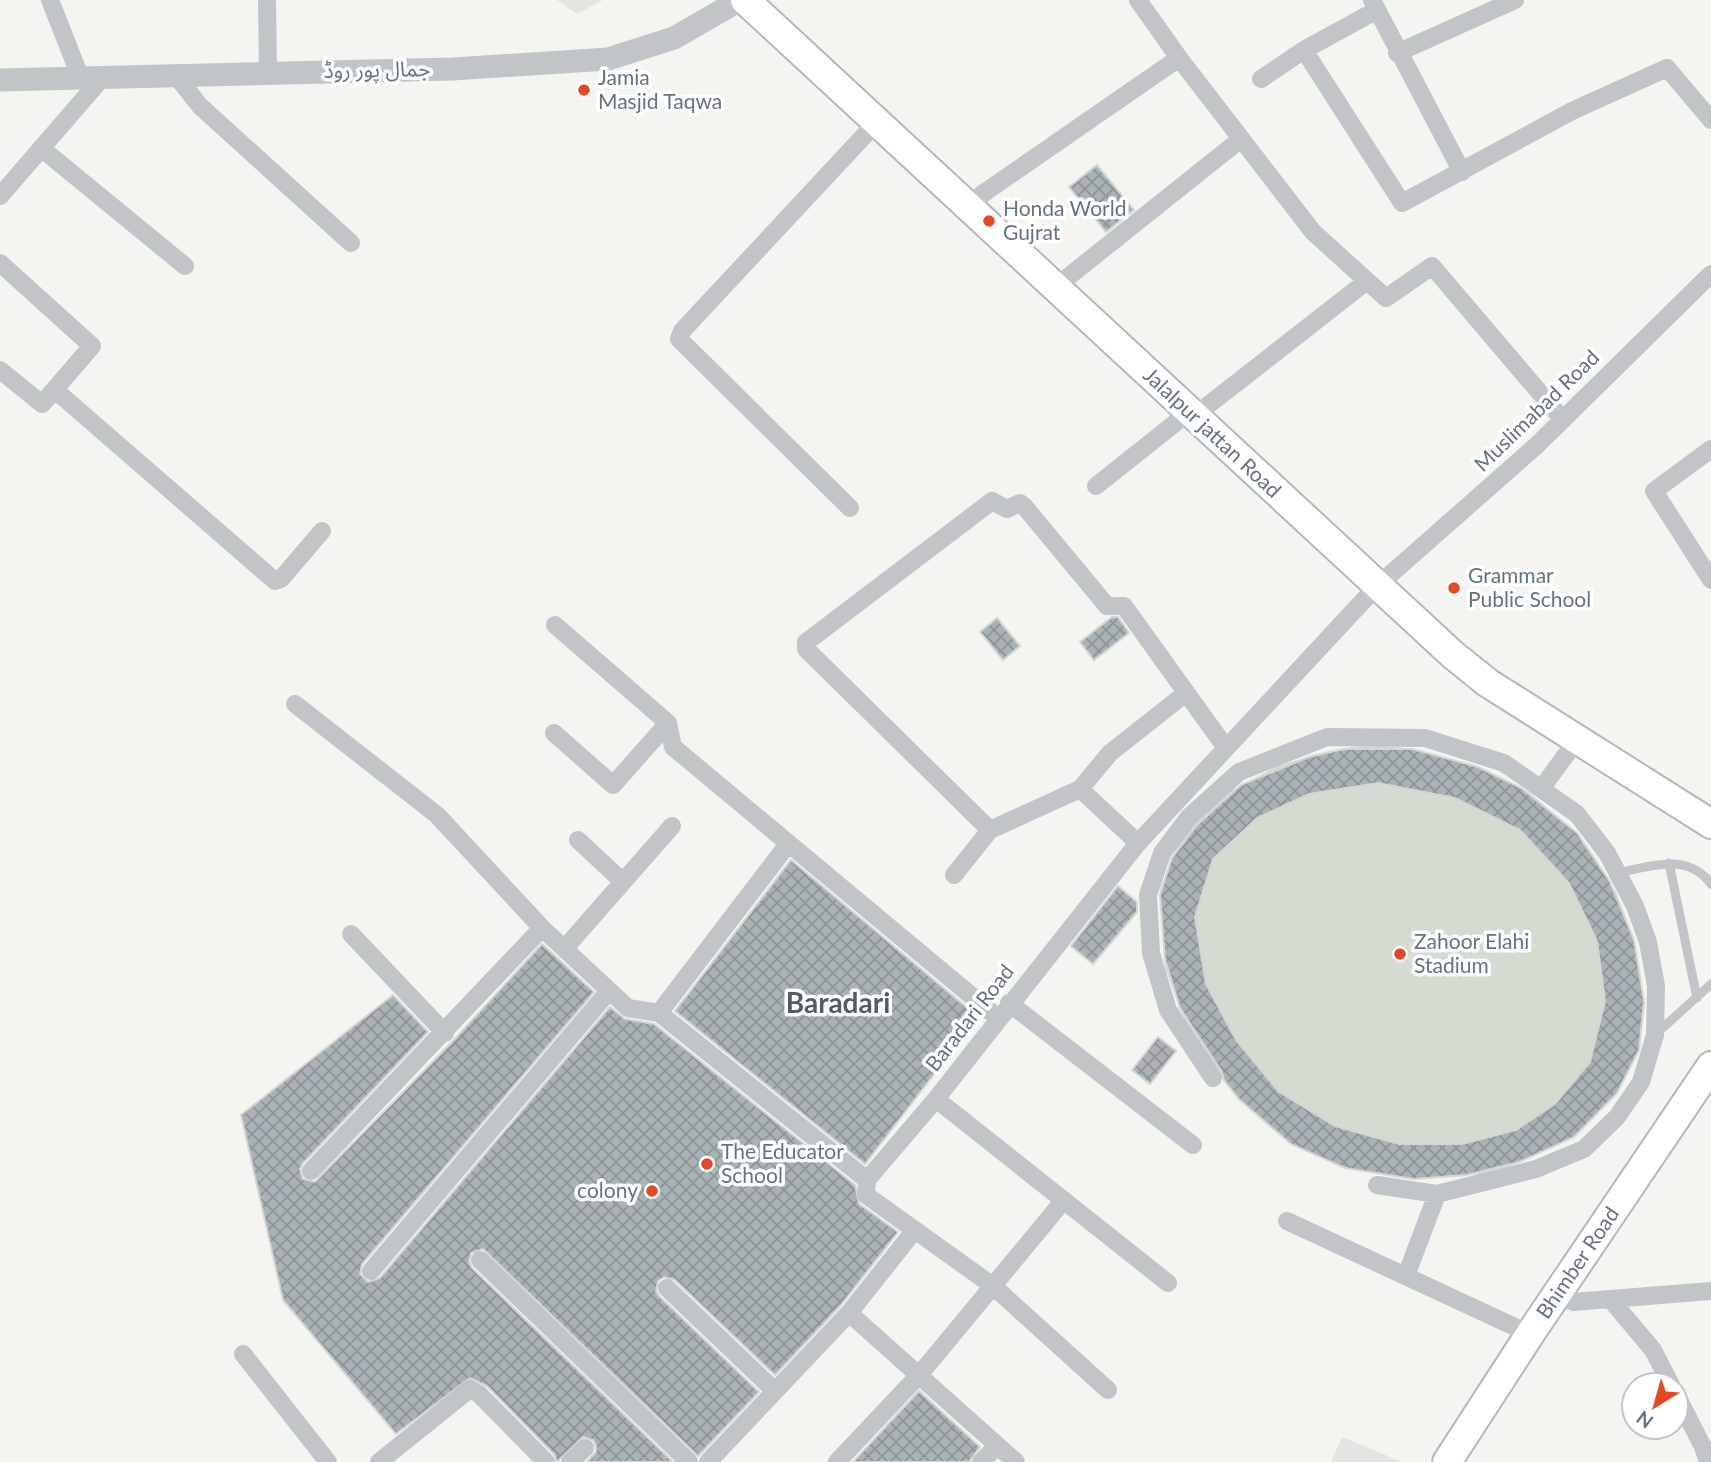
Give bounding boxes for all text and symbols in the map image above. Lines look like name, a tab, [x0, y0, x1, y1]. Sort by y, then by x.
street label: جمال پور روڈ	[323, 55, 431, 84]
place label: Jamia Masjid Taqwa	[598, 64, 722, 113]
marker: Jamia Masjid Taqwa	[576, 82, 592, 98]
place label: Honda World Gujrat	[1003, 195, 1126, 244]
marker: Honda World Gujrat	[981, 213, 997, 229]
street label: Muslimabad Road	[1468, 344, 1604, 476]
street label: Jalalpur jattan Road	[1139, 362, 1287, 502]
place label: Grammar Public School	[1468, 562, 1591, 611]
marker: Grammar Public School	[1446, 580, 1462, 596]
place label: Zahoor Elahi Stadium	[1414, 928, 1529, 977]
marker: Zahoor Elahi Stadium	[1392, 946, 1408, 962]
street label: Baradari Road	[919, 959, 1018, 1075]
district label: Baradari	[786, 985, 890, 1019]
place label: The Educator School	[721, 1138, 844, 1187]
marker: The Educator School	[699, 1156, 715, 1172]
place label: colony	[577, 1177, 638, 1202]
marker: colony	[644, 1183, 660, 1199]
street label: Bhimber Road	[1530, 1202, 1623, 1323]
north arrow	[1620, 1371, 1690, 1441]
text: N	[1632, 1406, 1657, 1434]

